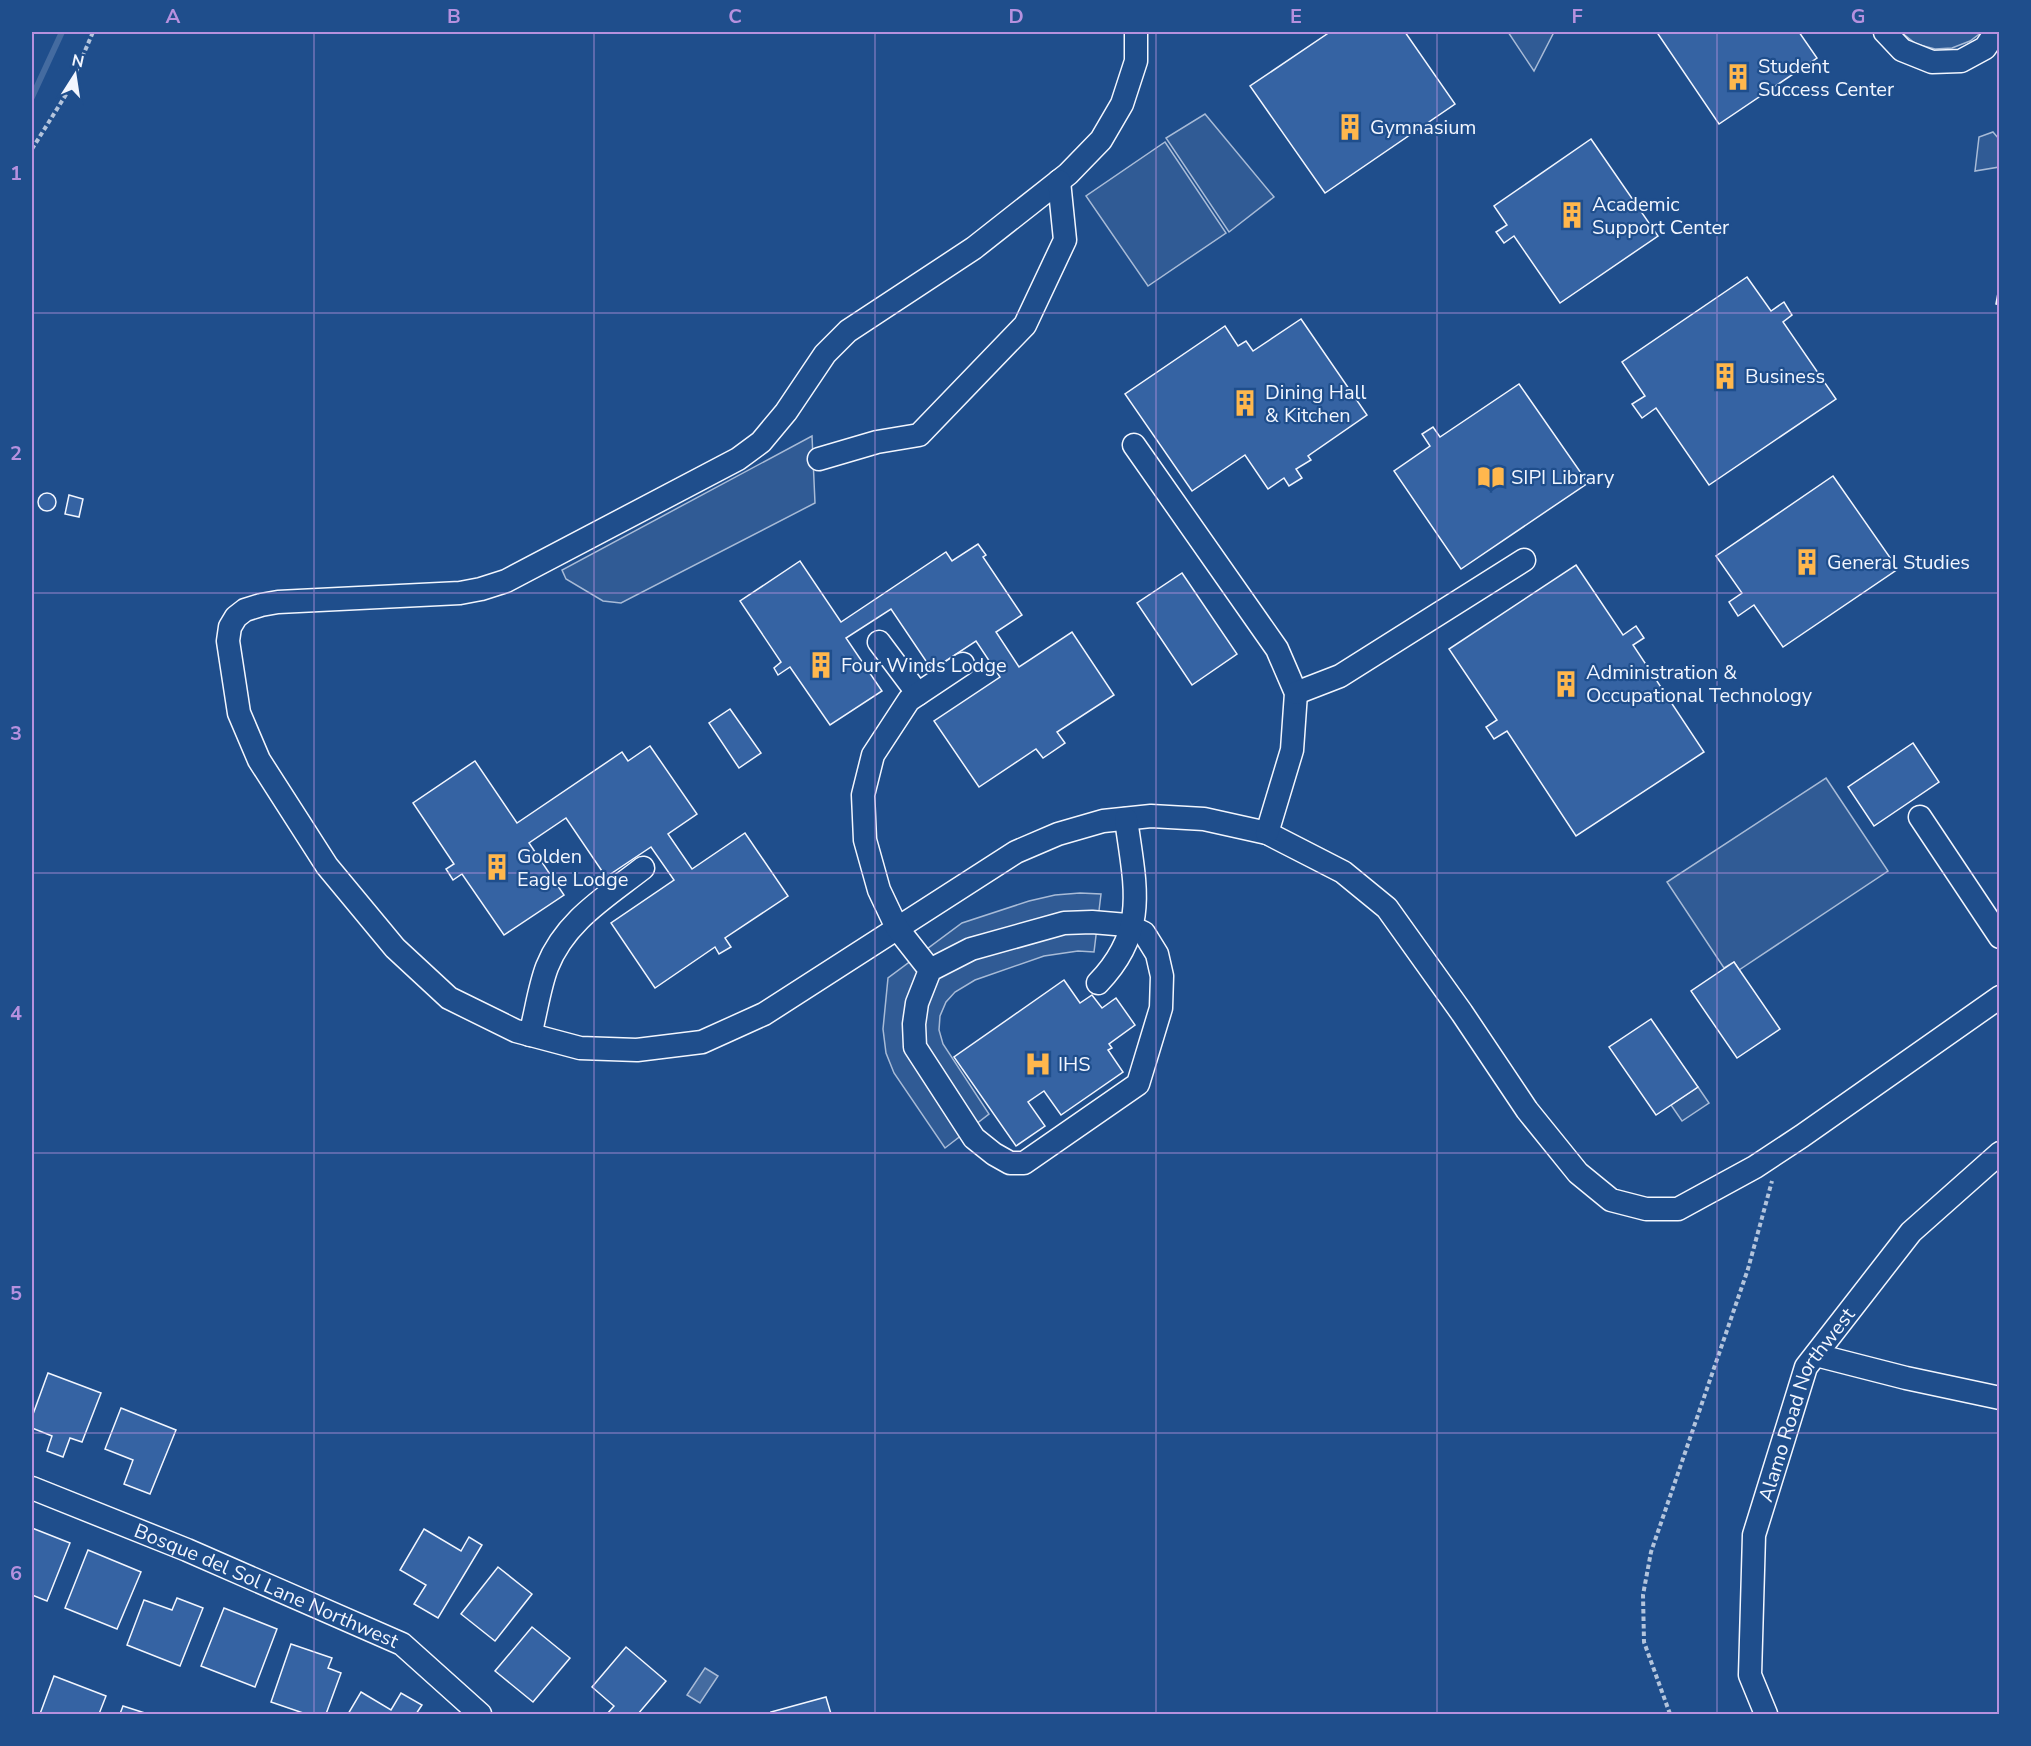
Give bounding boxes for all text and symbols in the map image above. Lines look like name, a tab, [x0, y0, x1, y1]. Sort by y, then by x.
text: A	[166, 3, 181, 30]
text: B	[447, 3, 461, 30]
text: C	[728, 3, 742, 30]
text: D	[1008, 3, 1024, 30]
text: E	[1290, 3, 1302, 30]
text: F	[1571, 3, 1583, 30]
text: G	[1851, 3, 1865, 30]
north arrow	[45, 45, 105, 105]
text: N	[70, 49, 86, 73]
place label: Student Success Center	[1758, 53, 1894, 103]
building icon: Student Success Center	[1723, 62, 1753, 92]
building icon: Gymnasium	[1335, 112, 1365, 142]
place label: Gymnasium	[1370, 114, 1476, 141]
text: 1	[10, 160, 22, 187]
place label: Academic Support Center	[1592, 191, 1729, 241]
building icon: Academic Support Center	[1557, 200, 1587, 230]
building icon: Business	[1710, 361, 1740, 391]
place label: Business	[1745, 363, 1825, 390]
place label: Dining Hall & Kitchen	[1265, 379, 1366, 429]
building icon: Dining Hall & Kitchen	[1230, 388, 1260, 418]
text: 2	[10, 440, 22, 467]
library icon: SIPI Library	[1476, 462, 1506, 492]
place label: SIPI Library	[1511, 464, 1615, 491]
building icon: General Studies	[1792, 547, 1822, 577]
place label: General Studies	[1827, 549, 1970, 576]
building icon: Four Winds Lodge	[806, 650, 836, 680]
place label: Four Winds Lodge	[841, 652, 1007, 679]
place label: Administration & Occupational Technology	[1586, 659, 1813, 709]
building icon: Administration & Occupational Technology	[1551, 669, 1581, 699]
text: 3	[10, 720, 22, 747]
place label: Golden Eagle Lodge	[517, 843, 628, 893]
building icon: Golden Eagle Lodge	[482, 852, 512, 882]
text: 4	[10, 1000, 22, 1027]
hospital icon: IHS	[1023, 1049, 1053, 1079]
place label: IHS	[1058, 1051, 1091, 1078]
text: 5	[10, 1280, 22, 1307]
street label: Alamo Road Northwest	[1752, 1301, 1862, 1505]
street label: Bosque del Sol Lane Northwest	[130, 1517, 404, 1655]
text: 6	[10, 1560, 22, 1587]

